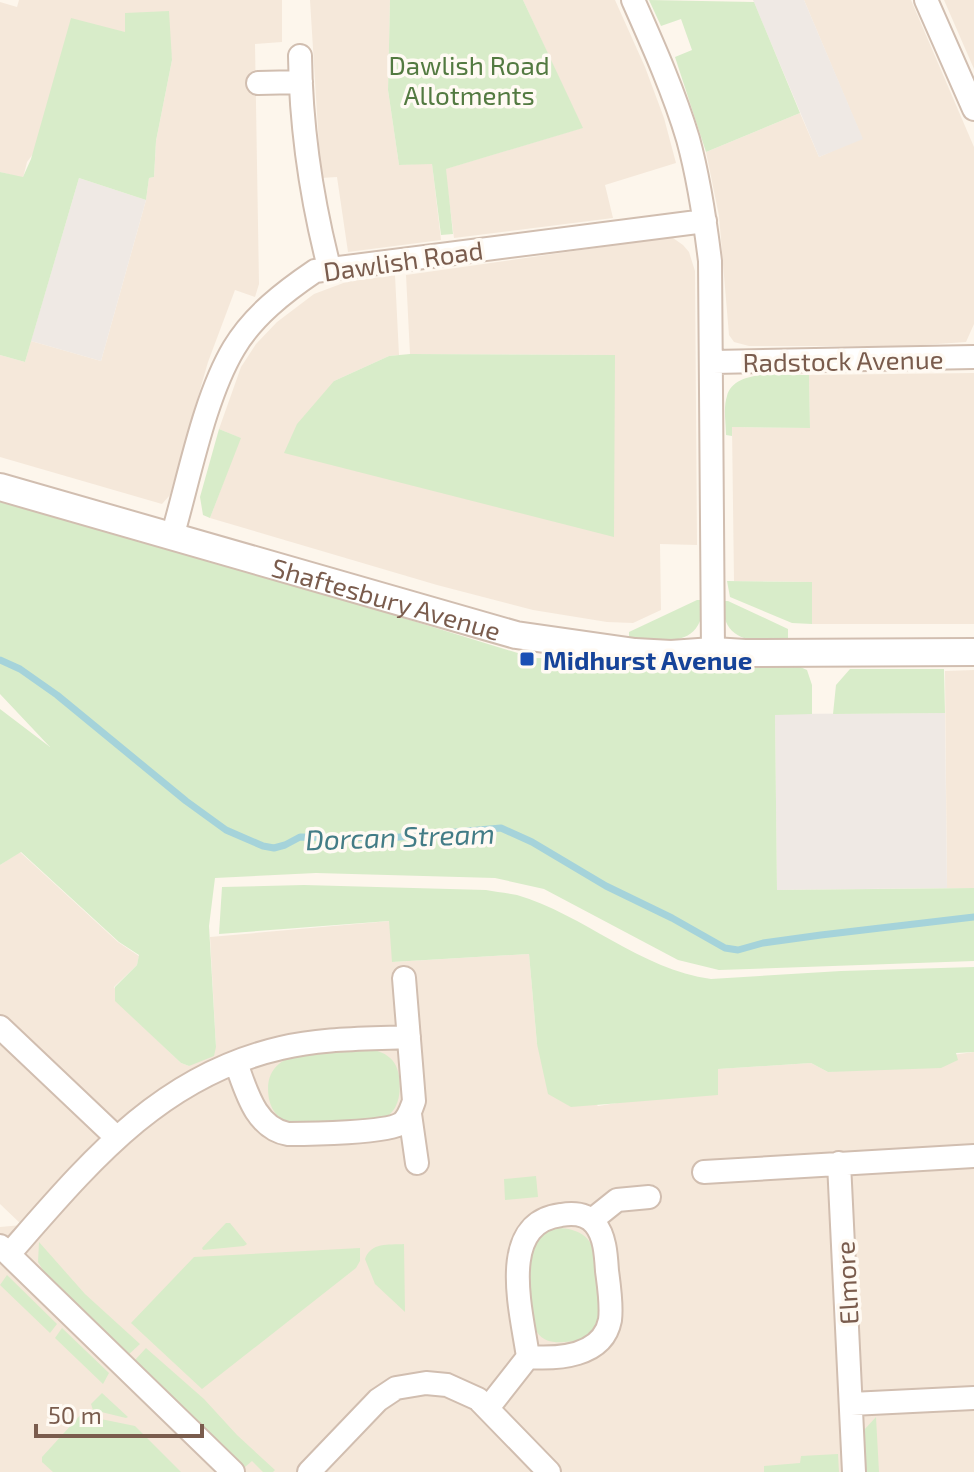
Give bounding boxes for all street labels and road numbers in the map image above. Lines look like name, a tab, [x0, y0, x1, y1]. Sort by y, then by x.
street label: Dawlish Road	[321, 233, 485, 287]
street label: Radstock Avenue	[742, 343, 944, 377]
street label: Shaftesbury Avenue	[268, 550, 504, 645]
street label: Elmore	[828, 1240, 864, 1326]

